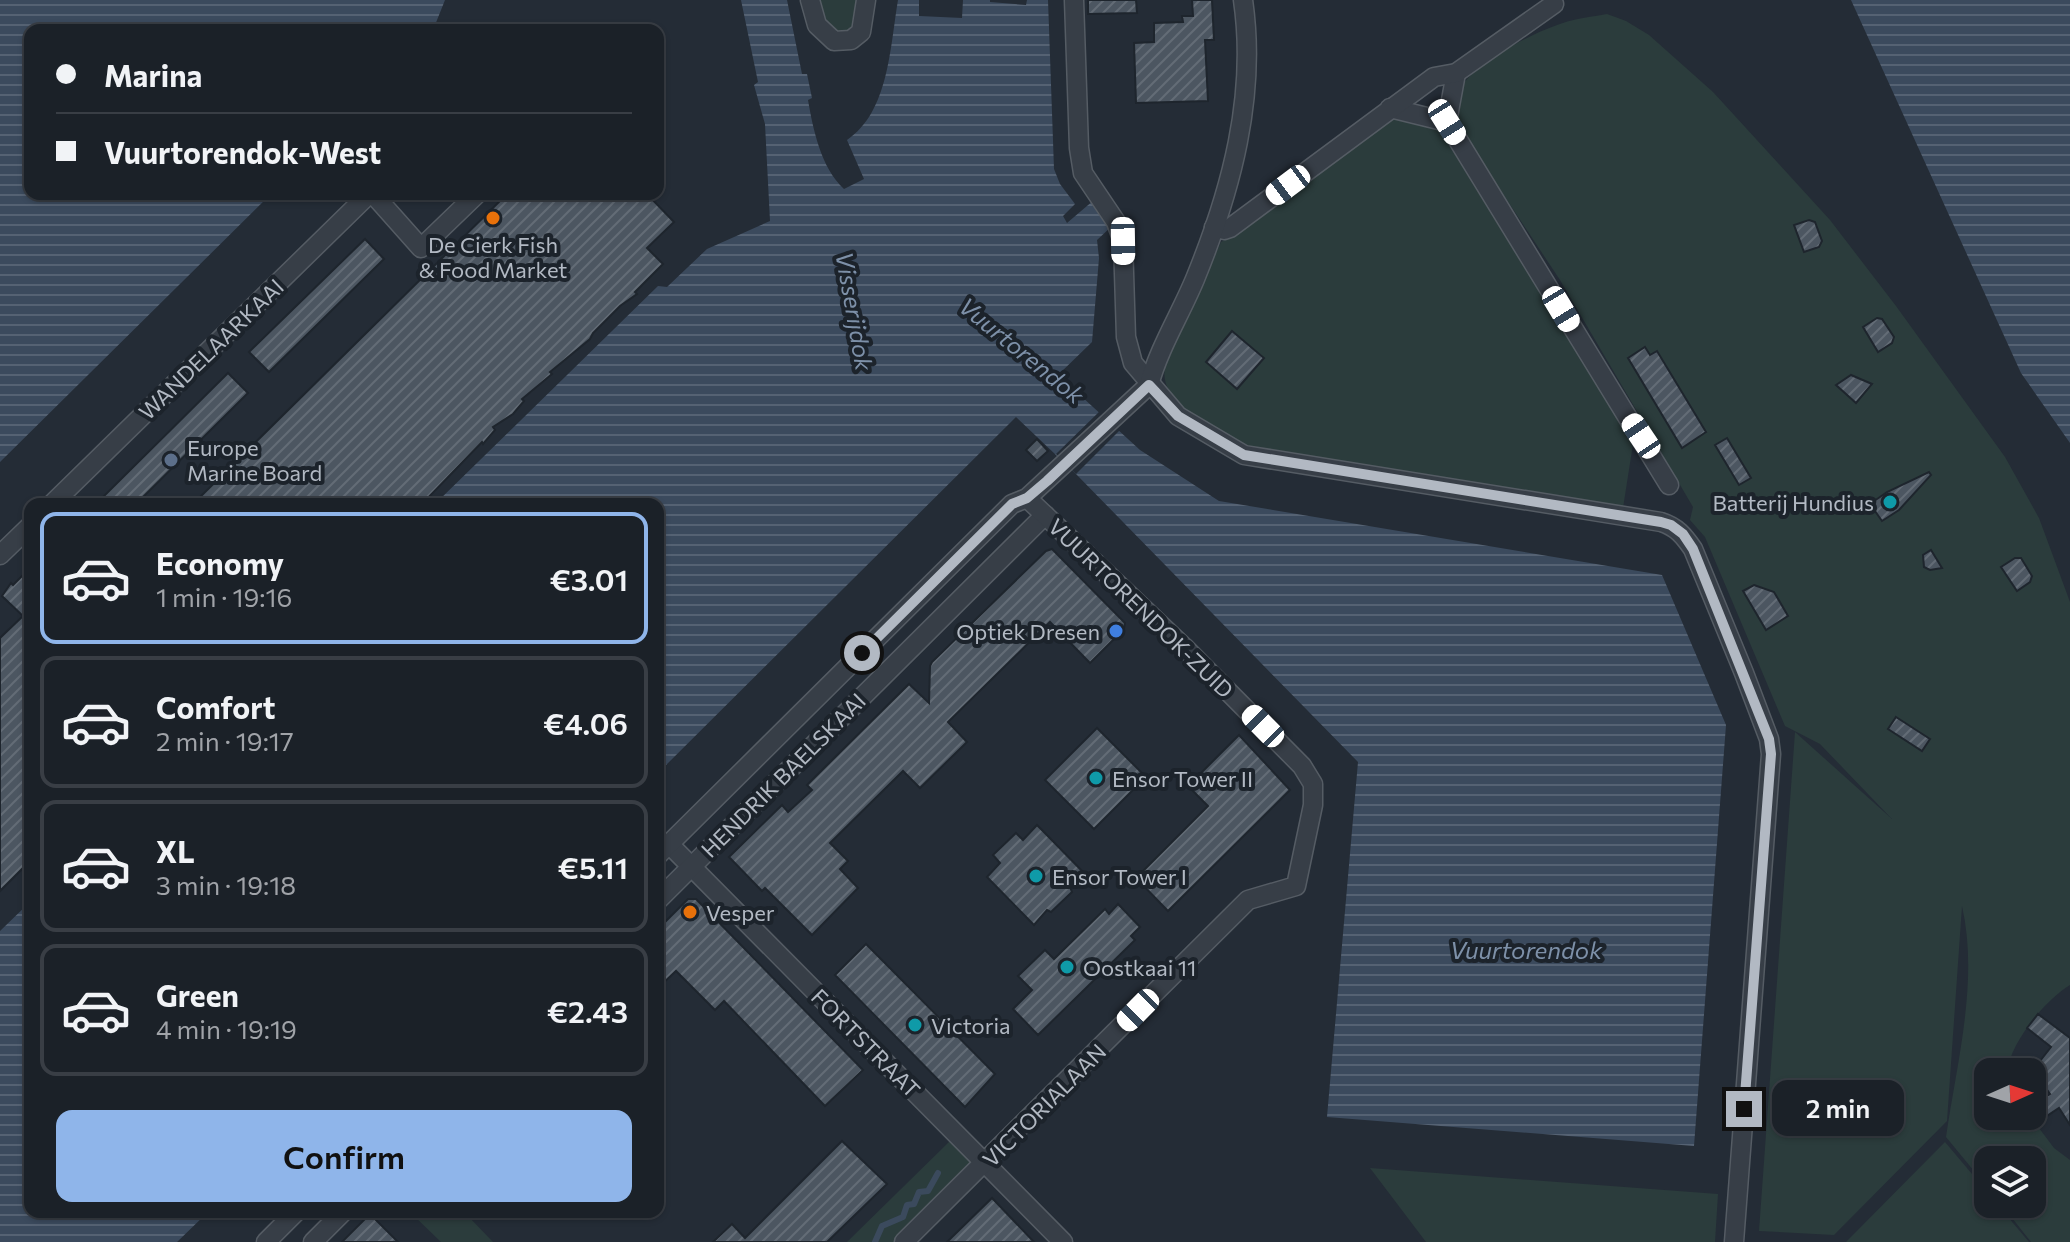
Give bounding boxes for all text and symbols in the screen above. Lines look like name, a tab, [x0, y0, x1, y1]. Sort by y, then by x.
text: Marina	[104, 56, 202, 93]
car	[1424, 95, 1470, 149]
text: Vuurtorendok-West	[104, 133, 381, 170]
car	[1262, 161, 1314, 209]
marker: De Cierk Fish & Food Market	[484, 209, 502, 227]
car	[1111, 217, 1135, 265]
place label: De Cierk Fish & Food Market	[419, 231, 567, 283]
water label: Visserijdok	[830, 249, 880, 374]
street label: WANDELAARKAAI	[133, 273, 289, 425]
car	[1538, 282, 1584, 336]
water label: Vuurtorendok	[954, 291, 1091, 410]
car	[1618, 409, 1664, 463]
place label: Europe Marine Board	[187, 434, 322, 486]
marker: Europe Marine Board	[162, 451, 180, 469]
place label: Batterij Hundius	[1713, 489, 1874, 516]
marker: Batterij Hundius	[1881, 493, 1899, 511]
street label: VUURTORENDOK-ZUID	[1043, 513, 1239, 703]
icon: car	[60, 542, 132, 614]
text: Economy	[156, 544, 284, 581]
text: €3.01	[550, 560, 628, 597]
text: 1 min · 19:16	[156, 581, 292, 612]
place label: Optiek Dresen	[956, 618, 1100, 645]
marker: Optiek Dresen	[1107, 622, 1125, 640]
route start	[844, 635, 880, 671]
icon: car	[60, 686, 132, 758]
street label: HENDRIK BAELSKAAI	[695, 687, 871, 863]
text: Comfort	[156, 688, 275, 725]
car	[1238, 701, 1288, 751]
text: €4.06	[543, 704, 628, 741]
text: 2 min · 19:17	[156, 725, 294, 756]
place label: Ensor Tower II	[1112, 765, 1253, 792]
marker: Ensor Tower II	[1087, 769, 1105, 787]
icon: car	[60, 830, 132, 902]
text: XL	[156, 832, 195, 869]
text: €5.11	[558, 848, 628, 885]
place label: Ensor Tower I	[1052, 863, 1187, 890]
marker: Ensor Tower I	[1027, 867, 1045, 885]
text: 3 min · 19:18	[156, 869, 296, 900]
place label: Vesper	[706, 899, 775, 926]
marker: Vesper	[681, 903, 699, 921]
water label: Vuurtorendok	[1450, 935, 1603, 964]
place label: Oostkaai 11	[1083, 954, 1196, 981]
marker: Oostkaai 11	[1058, 958, 1076, 976]
icon: car	[60, 974, 132, 1046]
text: Green	[156, 976, 239, 1013]
street label: FORTSTRAAT	[806, 983, 926, 1103]
car	[1113, 985, 1163, 1035]
text: €2.43	[547, 992, 628, 1029]
place label: Victoria	[931, 1012, 1011, 1039]
text: 4 min · 19:19	[156, 1013, 297, 1044]
marker: Victoria	[906, 1016, 924, 1034]
street label: VICTORIALAAN	[977, 1038, 1111, 1172]
north arrow	[1974, 1058, 2046, 1130]
map controls	[1974, 1058, 2046, 1218]
callout: 2 min	[1772, 1081, 1904, 1137]
route end	[1726, 1091, 1762, 1127]
text: 2 min	[1806, 1092, 1870, 1123]
button: Confirm	[56, 1110, 632, 1202]
button: layers	[1974, 1146, 2046, 1218]

